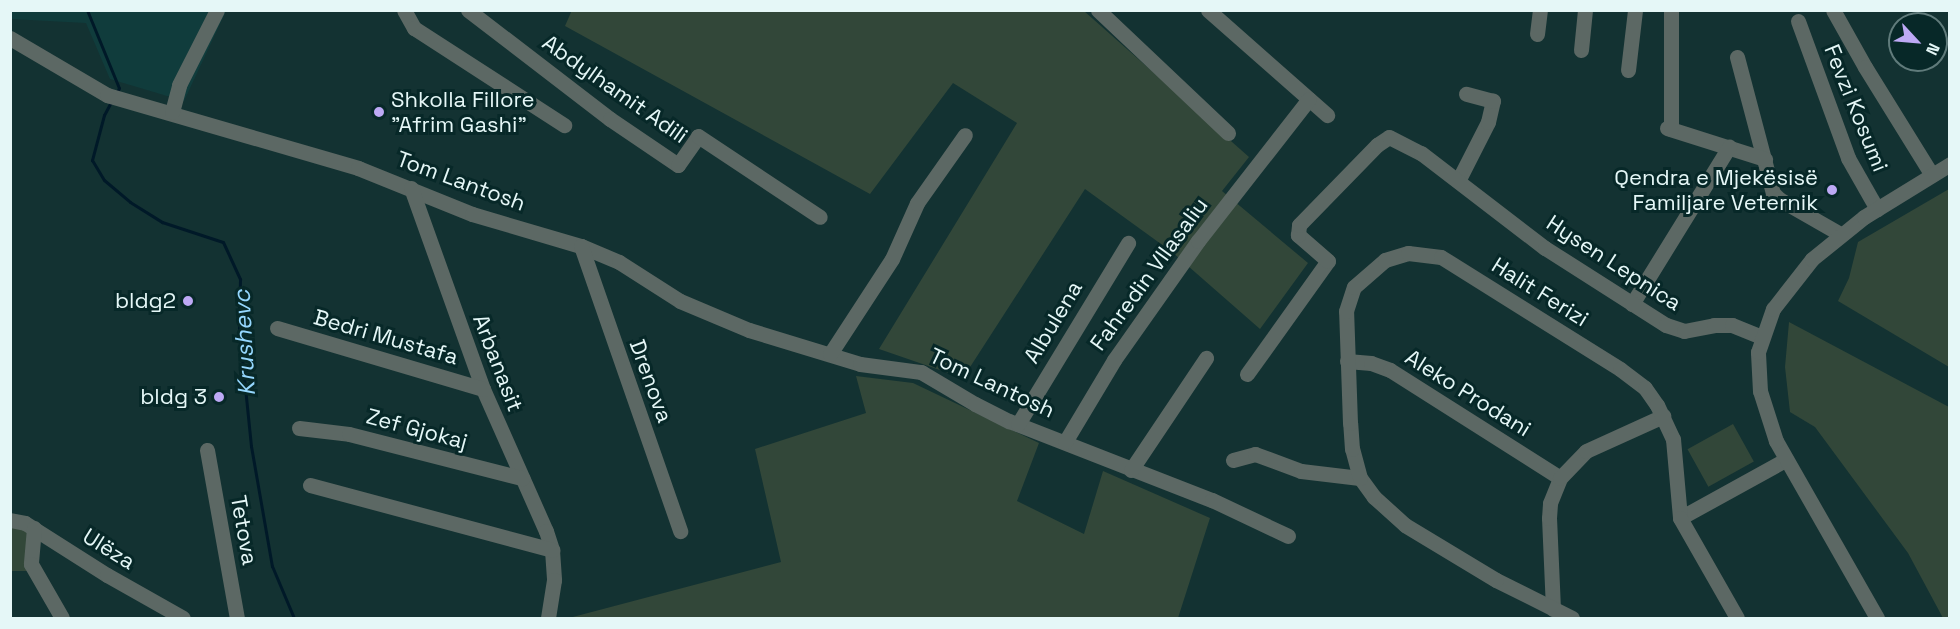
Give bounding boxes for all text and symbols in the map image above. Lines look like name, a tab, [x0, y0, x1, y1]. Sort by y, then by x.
north arrow	[1888, 12, 1948, 72]
street label: Abdylhamit Adili	[537, 29, 693, 149]
text: N	[1921, 40, 1945, 59]
street label: Fevzi Kosumi	[1819, 41, 1893, 175]
place label: Shkolla Fillore "Afrim Gashi"	[391, 86, 534, 138]
marker: Shkolla Fillore "Afrim Gashi"	[372, 105, 386, 119]
street label: Tom Lantosh	[393, 145, 529, 217]
place label: Qendra e Mjekësisë Familjare Veternik	[1614, 164, 1818, 216]
marker: Qendra e Mjekësisë Familjare Veternik	[1823, 181, 1841, 199]
street label: Fahredin Vllasaliu	[1085, 192, 1213, 356]
street label: Hysen Lepnica	[1542, 210, 1686, 316]
street label: Halit Ferizi	[1487, 252, 1593, 332]
street label: Albulena	[1018, 276, 1088, 368]
place label: bldg2	[115, 288, 176, 314]
water label: Krushevc	[227, 289, 261, 397]
marker: bldg2	[181, 294, 195, 308]
street label: Bedri Mustafa	[311, 304, 461, 370]
street label: Arbanasit	[467, 311, 529, 415]
street label: Drenova	[624, 336, 678, 426]
street label: Tom Lantosh	[925, 342, 1059, 424]
street label: Aleko Prodani	[1400, 344, 1536, 442]
place label: bldg 3	[140, 384, 207, 410]
marker: bldg 3	[212, 390, 226, 404]
street label: Zef Gjokaj	[364, 403, 470, 455]
street label: Tetova	[225, 493, 263, 567]
street label: Ulëza	[78, 523, 140, 575]

